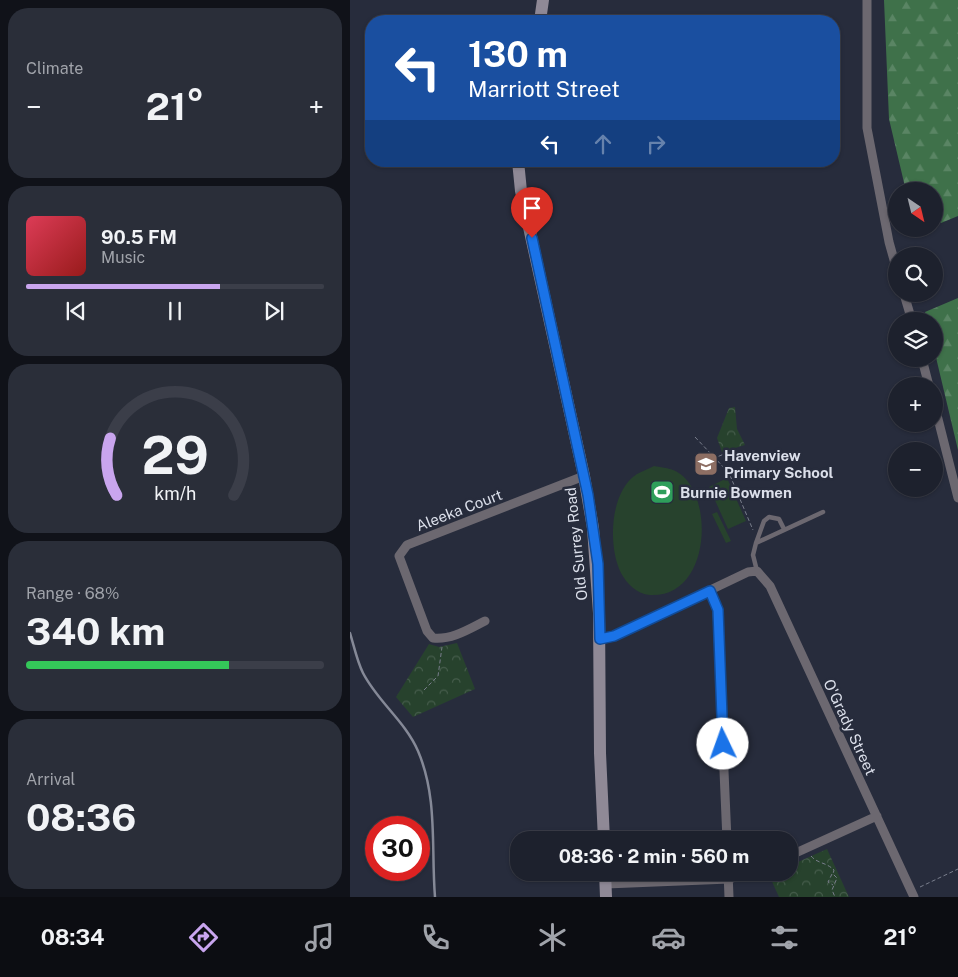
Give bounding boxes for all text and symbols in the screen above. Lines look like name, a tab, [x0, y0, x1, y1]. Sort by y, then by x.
text: 130 m	[468, 34, 568, 75]
icon: left	[385, 35, 450, 100]
text: Climate	[26, 59, 83, 78]
text: Marriott Street	[468, 76, 620, 102]
text: 21°	[146, 84, 204, 129]
text: −	[26, 90, 42, 123]
text: +	[308, 90, 324, 123]
icon: left	[536, 130, 564, 158]
icon: ahead	[589, 130, 617, 158]
icon: right	[642, 130, 670, 158]
north arrow	[888, 182, 942, 238]
map controls	[888, 182, 943, 497]
pin	[511, 187, 553, 238]
icon: arrive	[518, 194, 546, 222]
text: 90.5 FM	[101, 226, 177, 248]
button: search	[888, 247, 943, 302]
text: Music	[101, 248, 145, 267]
icon: previous	[62, 297, 90, 325]
icon: pause	[161, 297, 189, 325]
icon: next	[260, 297, 288, 325]
button: layers	[888, 312, 943, 367]
button: +	[888, 377, 943, 432]
text: 29	[141, 425, 209, 486]
button: −	[888, 442, 943, 497]
place label: Havenview Primary School	[724, 447, 834, 481]
school or university icon: Havenview Primary School	[693, 451, 719, 477]
sports icon: Burnie Bowmen	[649, 479, 675, 505]
text: km/h	[154, 483, 196, 504]
place label: Burnie Bowmen	[680, 484, 792, 501]
street label: Aleeka Court	[413, 486, 505, 534]
street label: Old Surrey Road	[562, 487, 590, 601]
text: Range · 68%	[26, 584, 119, 603]
text: 340 km	[26, 609, 165, 654]
street label: O'Grady Street	[820, 676, 880, 778]
position arrow	[696, 717, 748, 769]
text: Arrival	[26, 770, 75, 789]
text: 08:36	[26, 795, 136, 840]
speed limit sign: 30	[365, 816, 430, 881]
text: 08:36 · 2 min · 560 m	[559, 845, 749, 867]
icon: directions	[186, 920, 221, 955]
icon: music	[302, 920, 337, 955]
icon: phone	[418, 920, 453, 955]
icon: climate	[535, 920, 570, 955]
icon: car	[651, 920, 686, 955]
icon: filters	[767, 920, 802, 955]
text: 08:34	[41, 924, 104, 950]
text: 21°	[884, 924, 917, 950]

